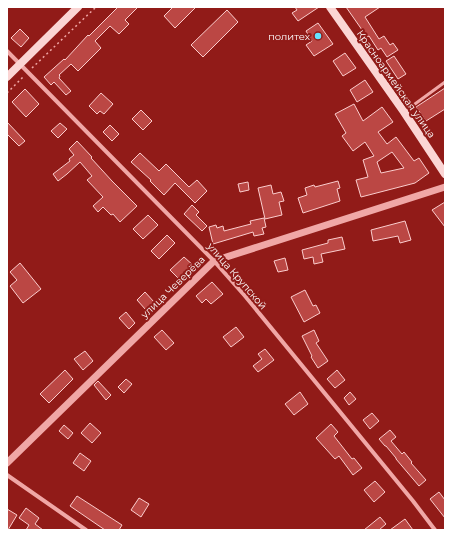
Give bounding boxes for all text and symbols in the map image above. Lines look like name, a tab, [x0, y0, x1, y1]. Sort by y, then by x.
street label: Красноармейская улица	[354, 27, 438, 141]
place label: политех	[268, 30, 311, 43]
marker: политех	[313, 31, 323, 41]
street label: улица Крупской	[204, 239, 270, 312]
street label: улица Чеверёва	[137, 253, 208, 322]

